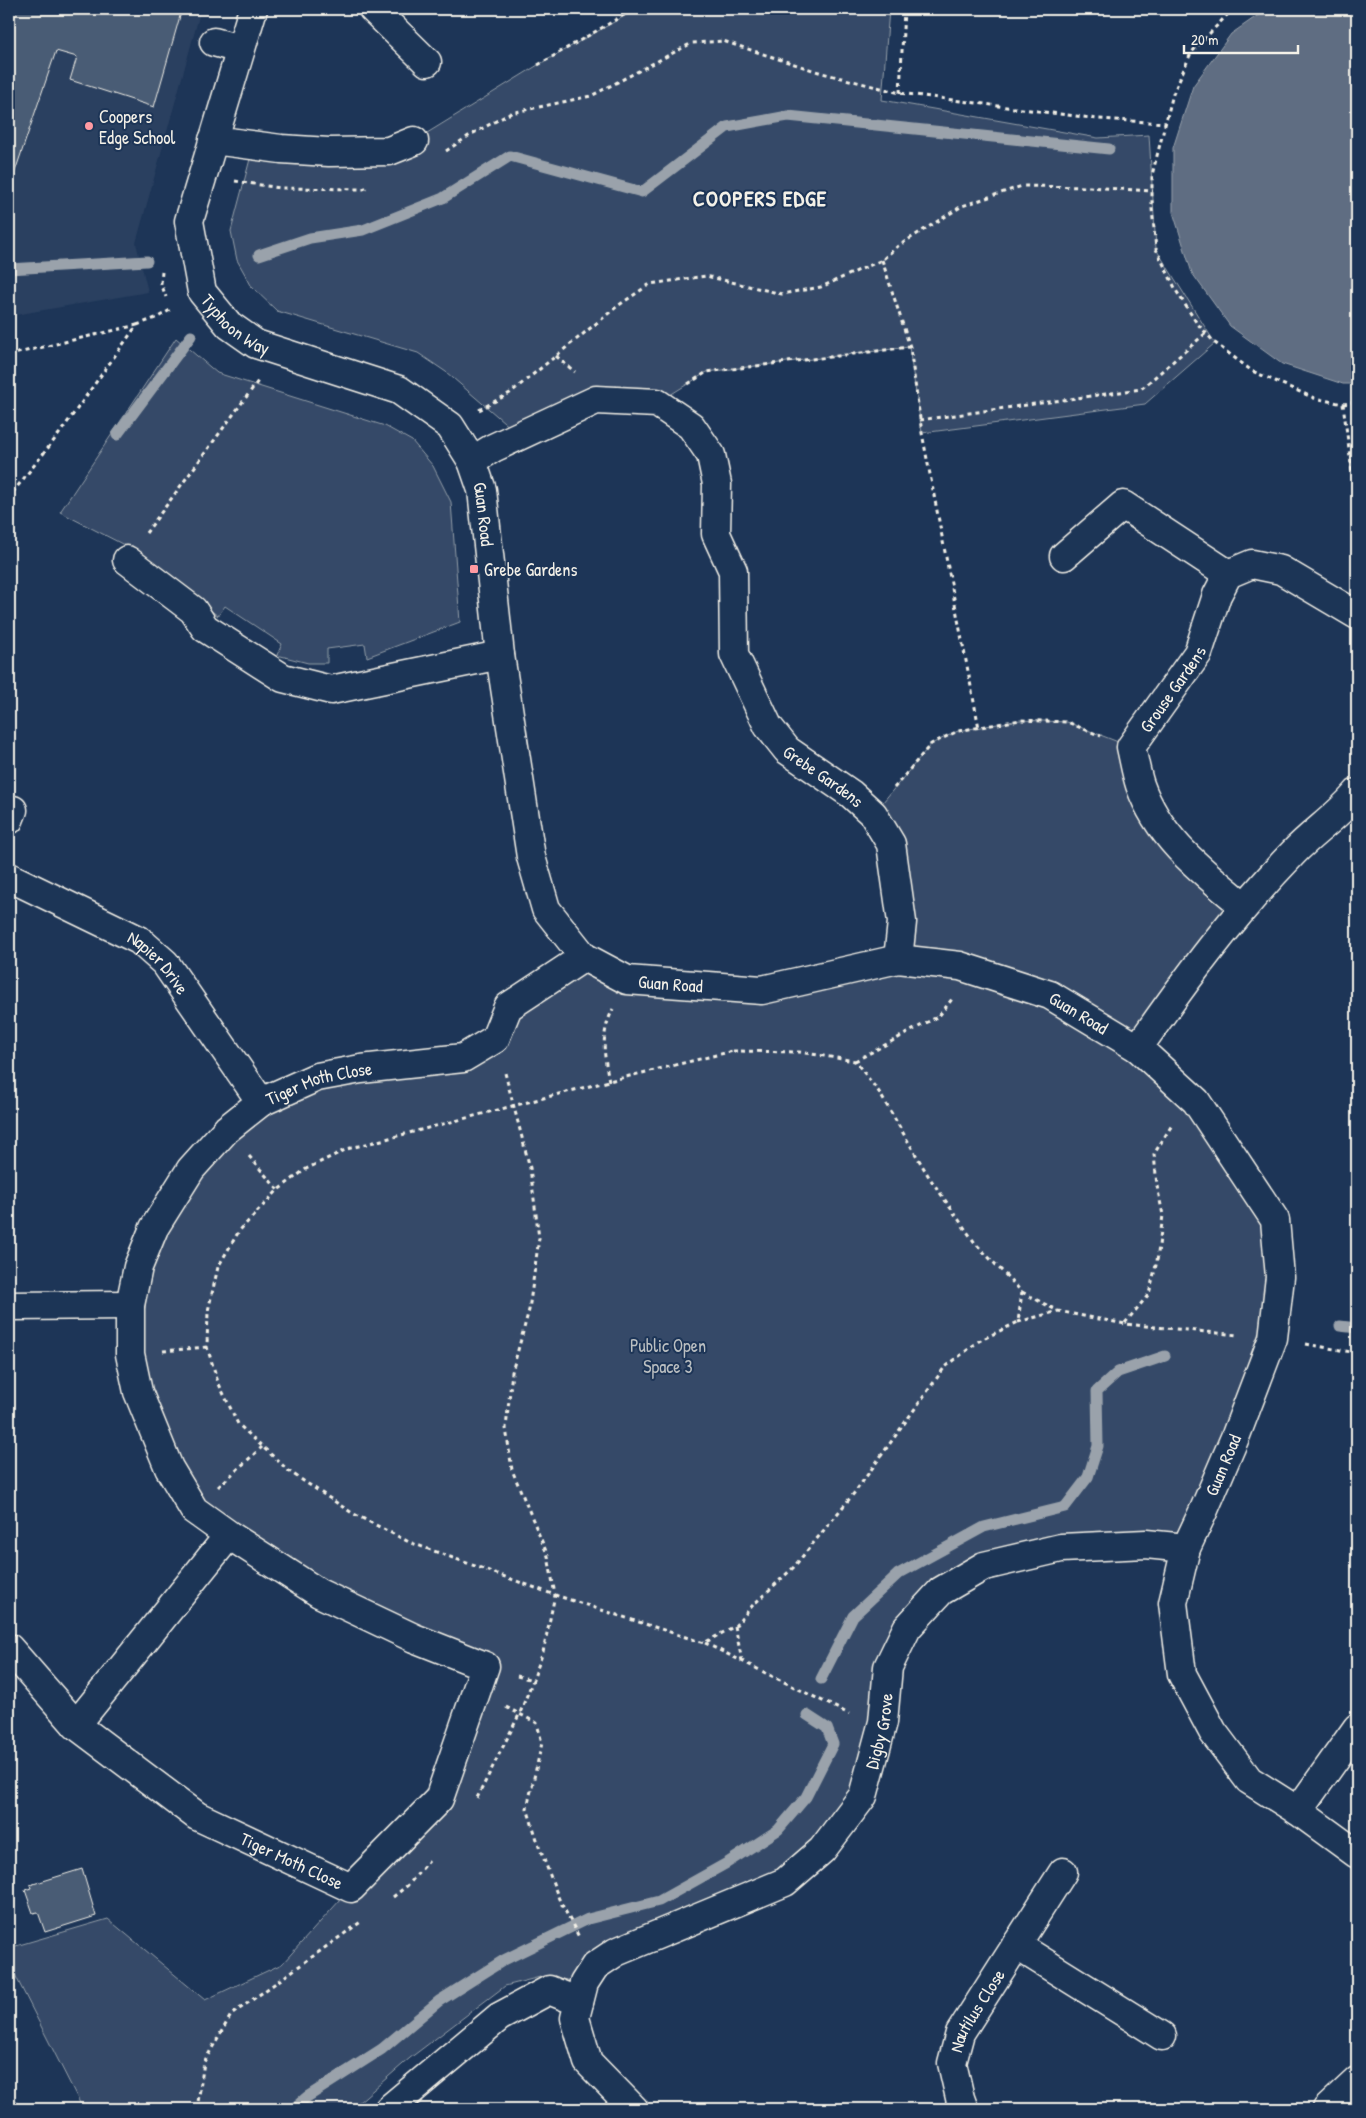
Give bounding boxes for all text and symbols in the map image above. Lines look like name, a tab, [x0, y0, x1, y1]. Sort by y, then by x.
scale bar	[1184, 22, 1297, 54]
text: 20 m	[1191, 29, 1218, 50]
place label: Coopers Edge School	[99, 104, 176, 150]
marker: Coopers Edge School	[83, 120, 95, 132]
district label: COOPERS EDGE	[693, 183, 827, 213]
street label: Typhoon Way	[196, 288, 273, 360]
street label: Guan Road	[467, 478, 501, 547]
place label: Grebe Gardens	[484, 557, 577, 582]
marker: Grebe Gardens	[468, 563, 480, 575]
street label: Grouse Gardens	[1133, 643, 1212, 737]
street label: Grebe Gardens	[778, 739, 870, 813]
street label: Napier Drive	[124, 924, 195, 999]
street label: Guan Road	[637, 968, 704, 998]
street label: Guan Road	[1045, 985, 1113, 1040]
street label: Tiger Moth Close	[262, 1055, 373, 1111]
park label: Public Open Space 3	[630, 1333, 706, 1379]
street label: Guan Road	[1199, 1430, 1247, 1500]
street label: Digby Grove	[858, 1692, 898, 1772]
street label: Tiger Moth Close	[236, 1826, 347, 1895]
street label: Nautilus Close	[943, 1964, 1010, 2055]

